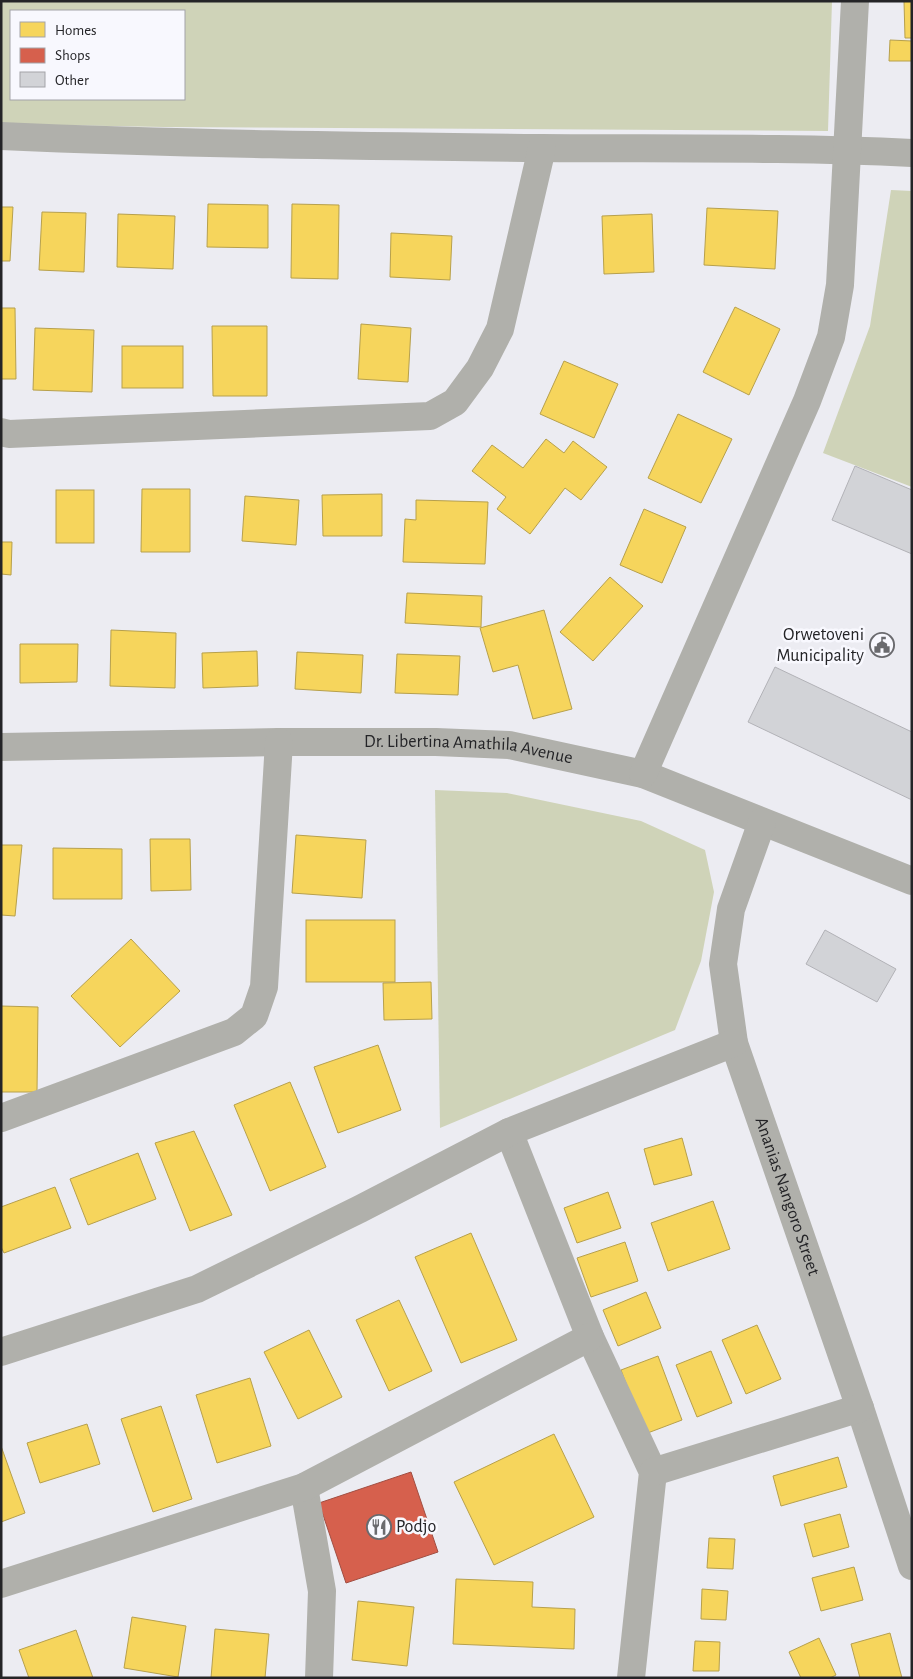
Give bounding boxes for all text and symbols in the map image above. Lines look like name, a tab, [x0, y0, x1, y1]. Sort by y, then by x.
legend	[10, 10, 185, 100]
text: Homes	[55, 23, 97, 38]
text: Shops	[55, 48, 90, 63]
text: Other	[55, 73, 89, 88]
place label: Orwetoveni Municipality	[777, 626, 864, 665]
public building icon: Orwetoveni Municipality	[869, 632, 895, 658]
street label: Dr. Libertina Amathila Avenue	[364, 733, 574, 768]
street label: Ananias Nangoro Street	[751, 1115, 823, 1278]
restaurant icon: Podjo	[366, 1514, 392, 1540]
place label: Podjo	[396, 1518, 437, 1536]

